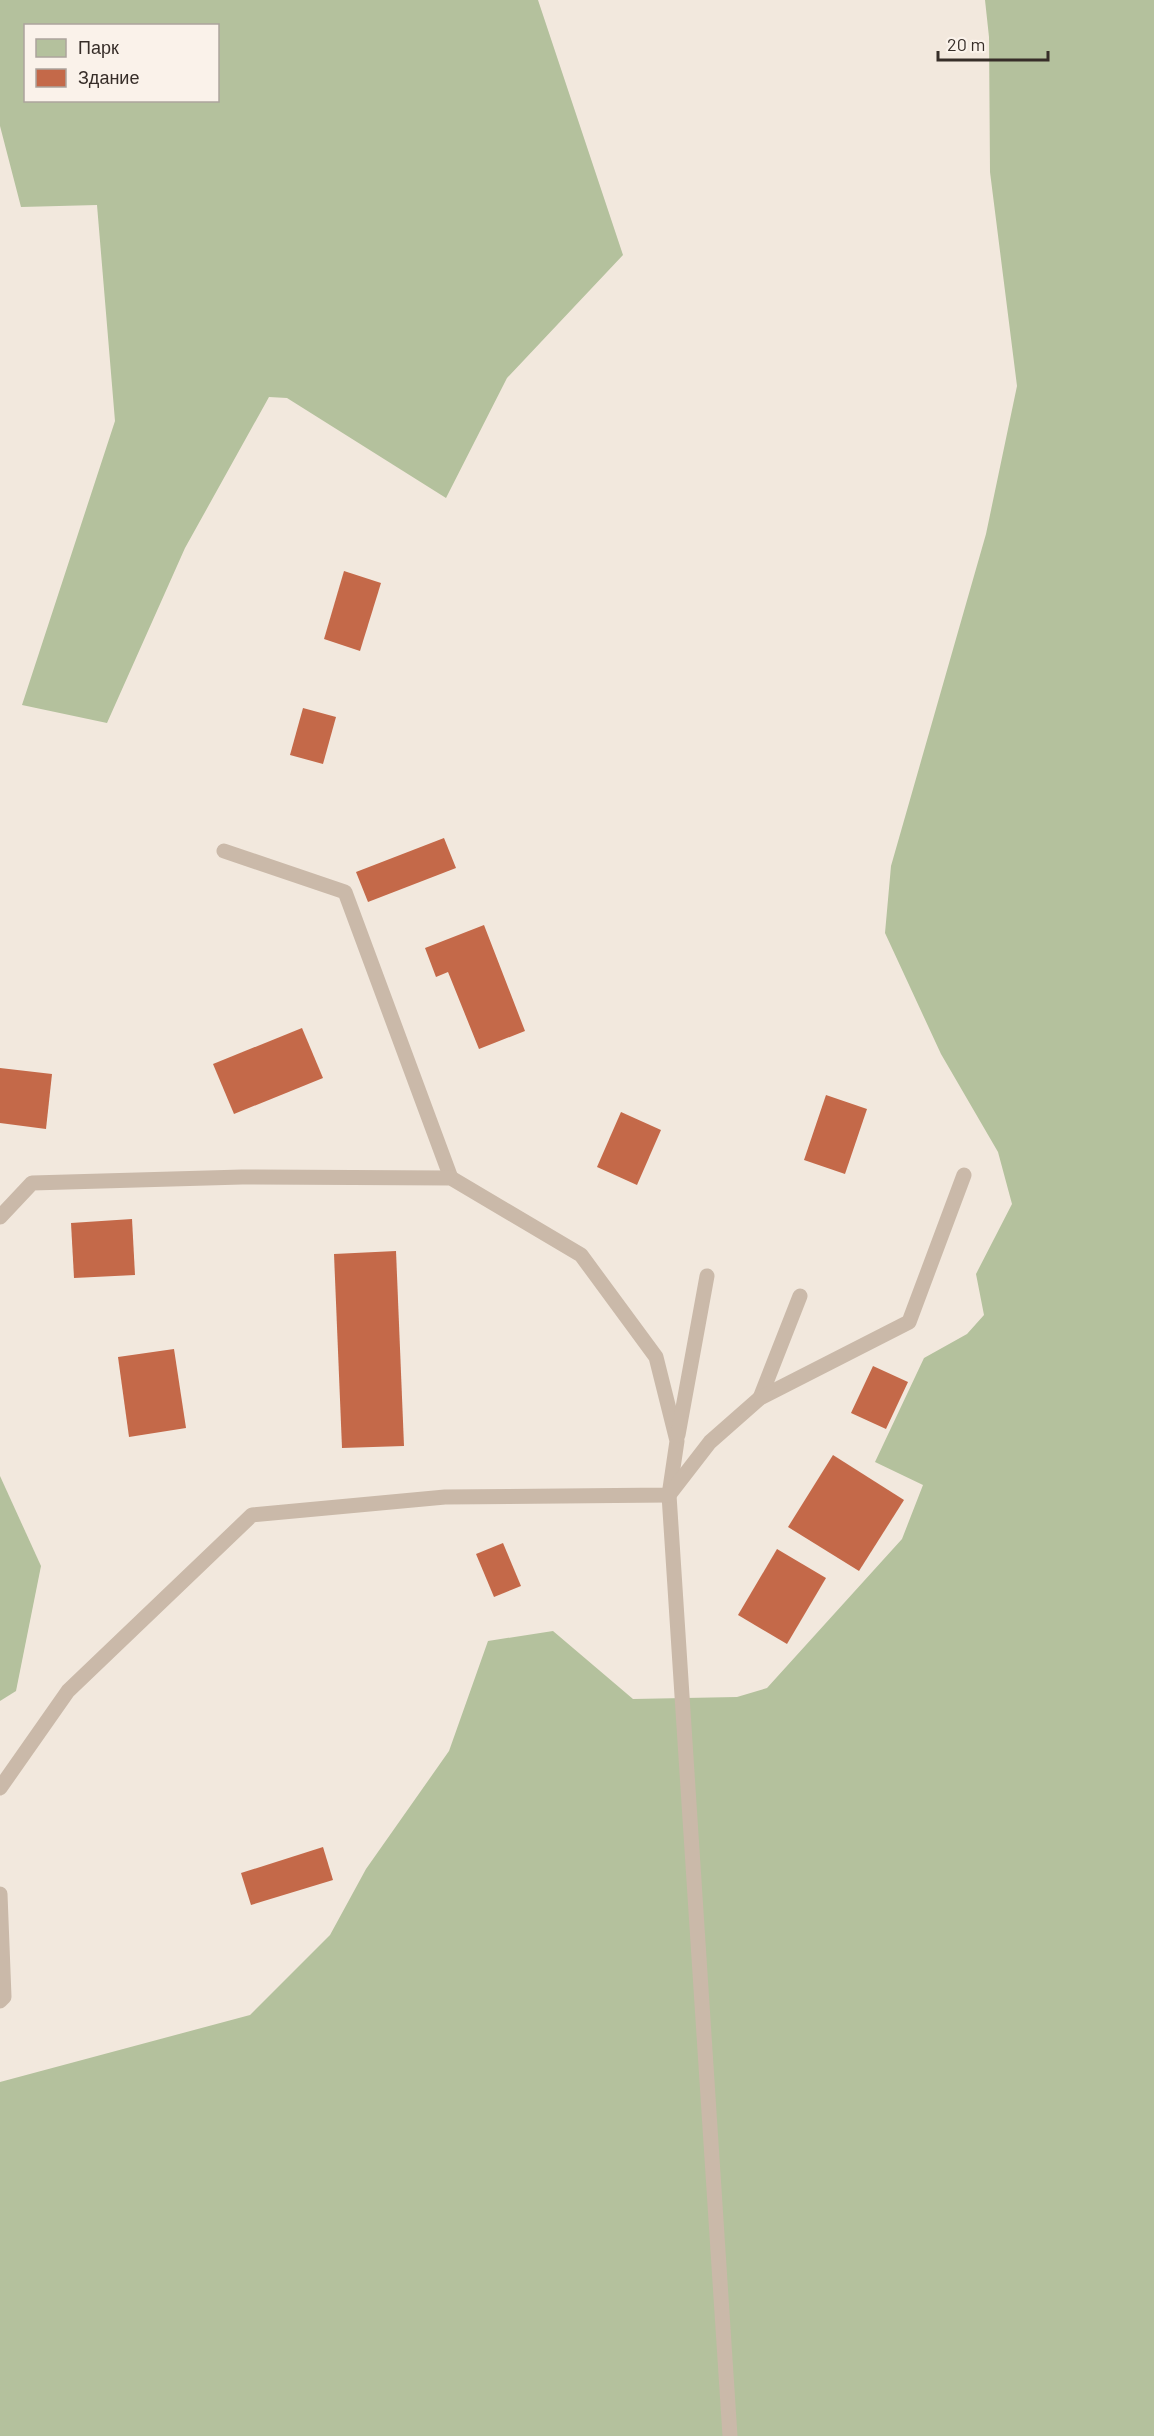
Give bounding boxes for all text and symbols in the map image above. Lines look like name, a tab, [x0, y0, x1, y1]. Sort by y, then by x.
legend	[24, 24, 219, 102]
scale bar	[938, 24, 1048, 62]
text: 20 m	[947, 33, 985, 55]
text: Парк	[78, 36, 119, 58]
text: Здание	[78, 66, 139, 88]

